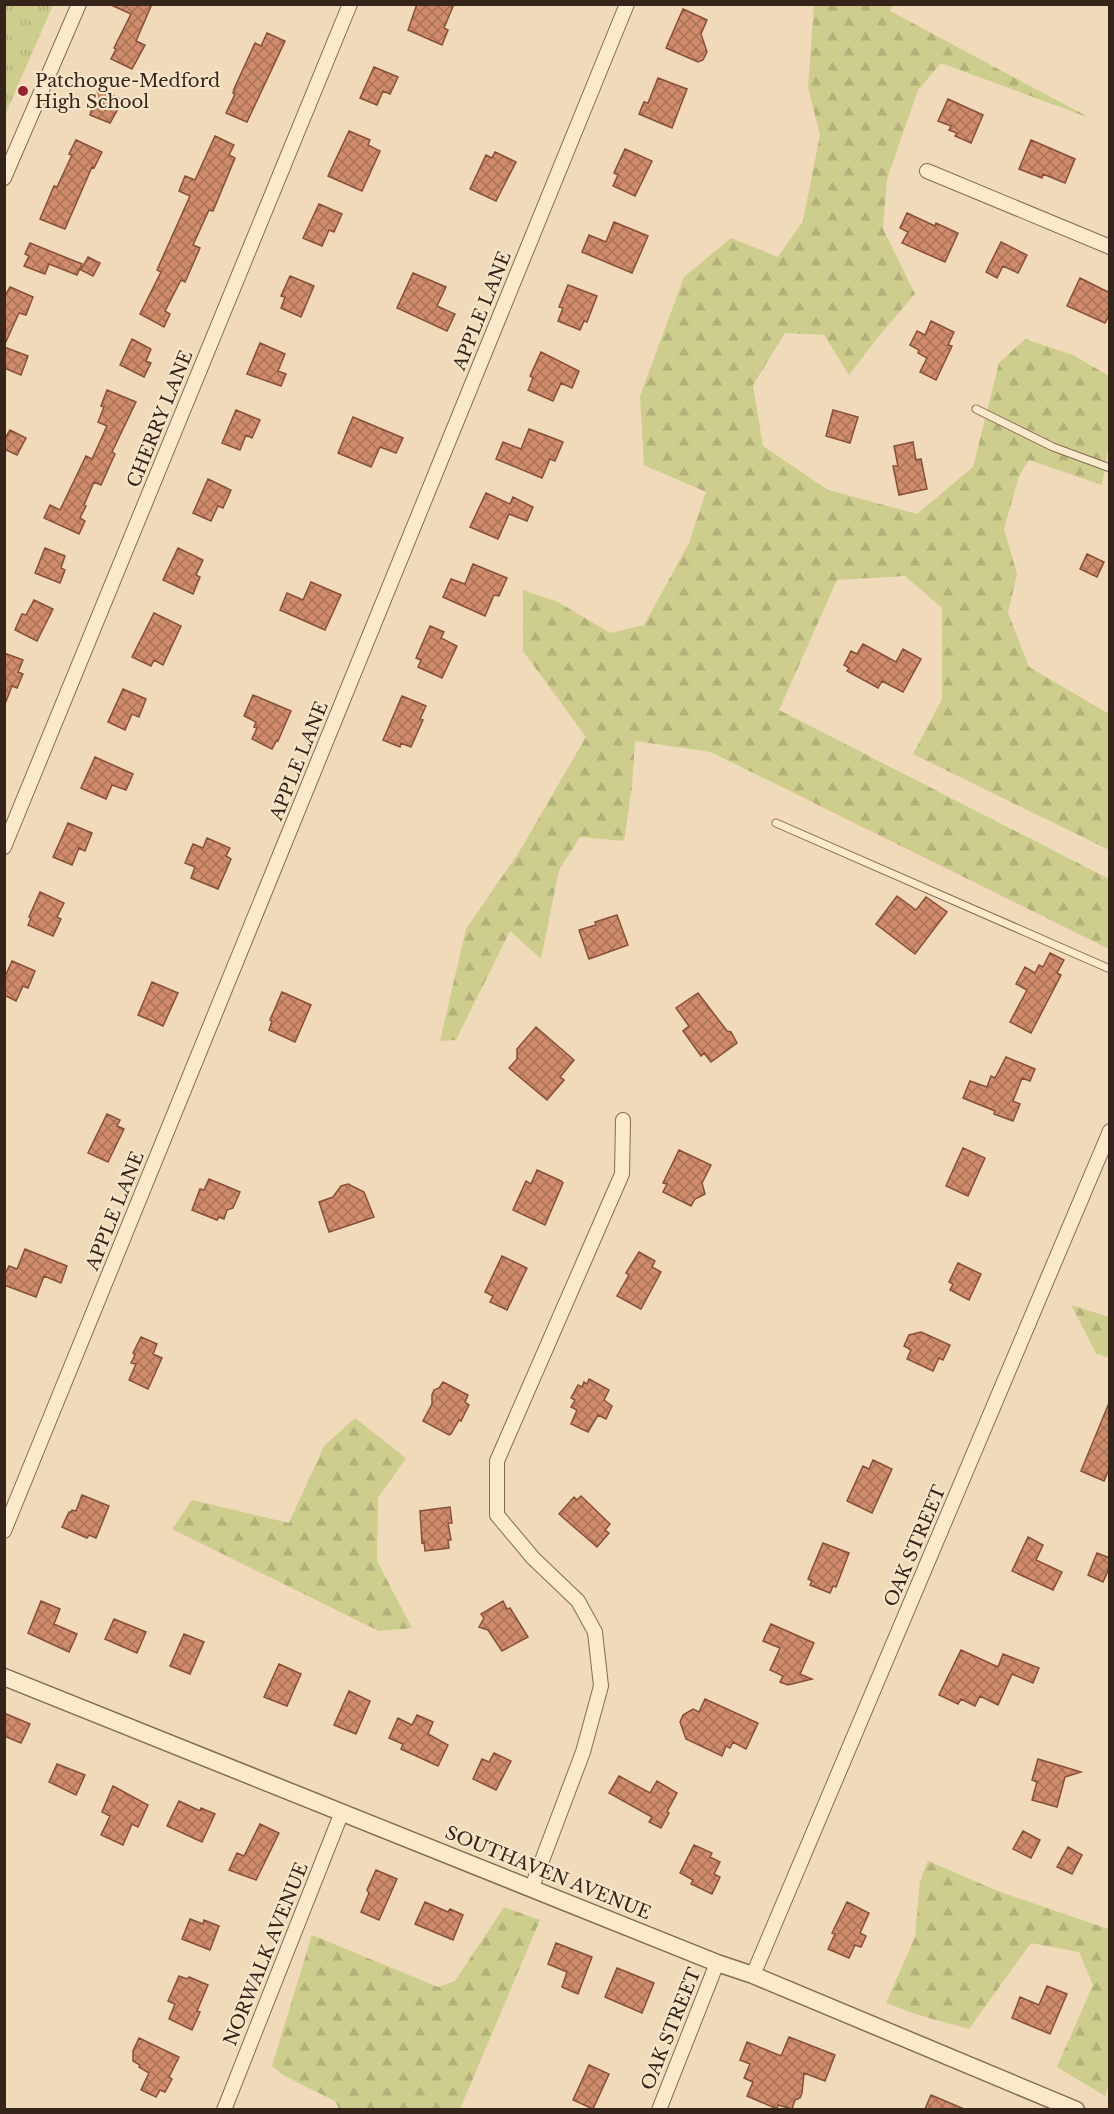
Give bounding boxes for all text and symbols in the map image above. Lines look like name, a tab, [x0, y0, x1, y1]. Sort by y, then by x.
place label: Patchogue-Medford High School	[35, 70, 220, 113]
marker: Patchogue-Medford High School	[16, 84, 30, 98]
street label: APPLE LANE	[448, 248, 516, 375]
street label: CHERRY LANE	[122, 347, 198, 491]
street label: APPLE LANE	[265, 698, 333, 825]
street label: APPLE LANE	[81, 1148, 149, 1275]
street label: OAK STREET	[880, 1481, 951, 1610]
street label: SOUTHAVEN AVENUE	[442, 1822, 654, 1924]
street label: NORWALK AVENUE	[219, 1859, 313, 2049]
street label: OAK STREET	[636, 1964, 706, 2093]

